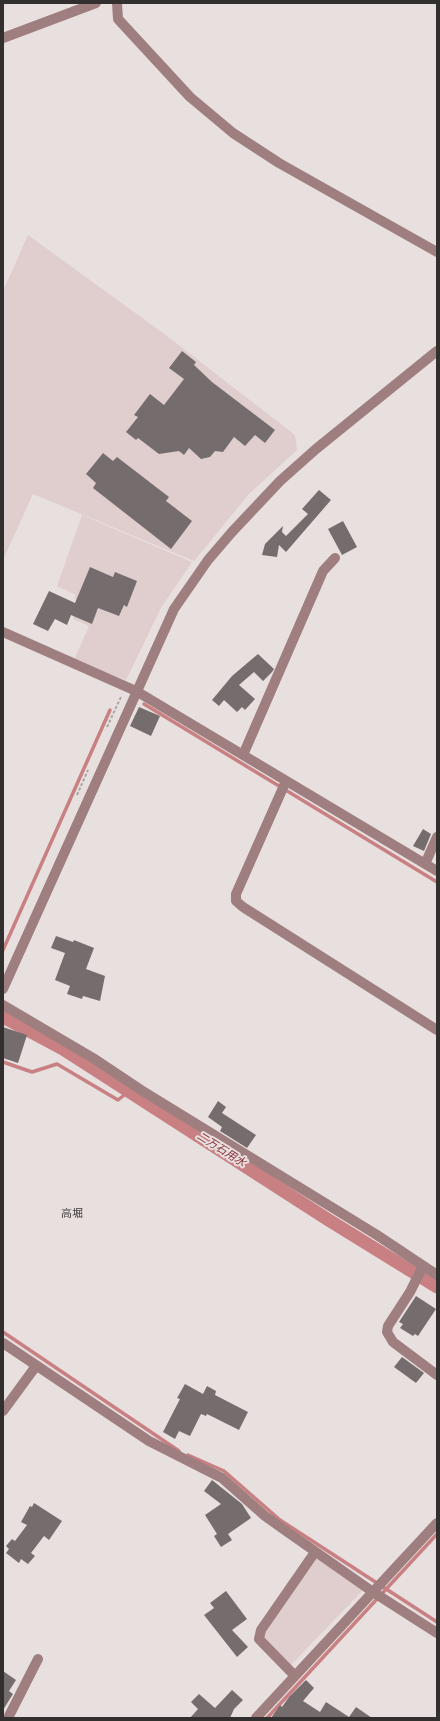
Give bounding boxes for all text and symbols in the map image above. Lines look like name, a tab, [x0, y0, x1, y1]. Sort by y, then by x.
water label: 二万石用水	[194, 1130, 248, 1170]
district label: 高堀	[61, 1207, 83, 1221]

